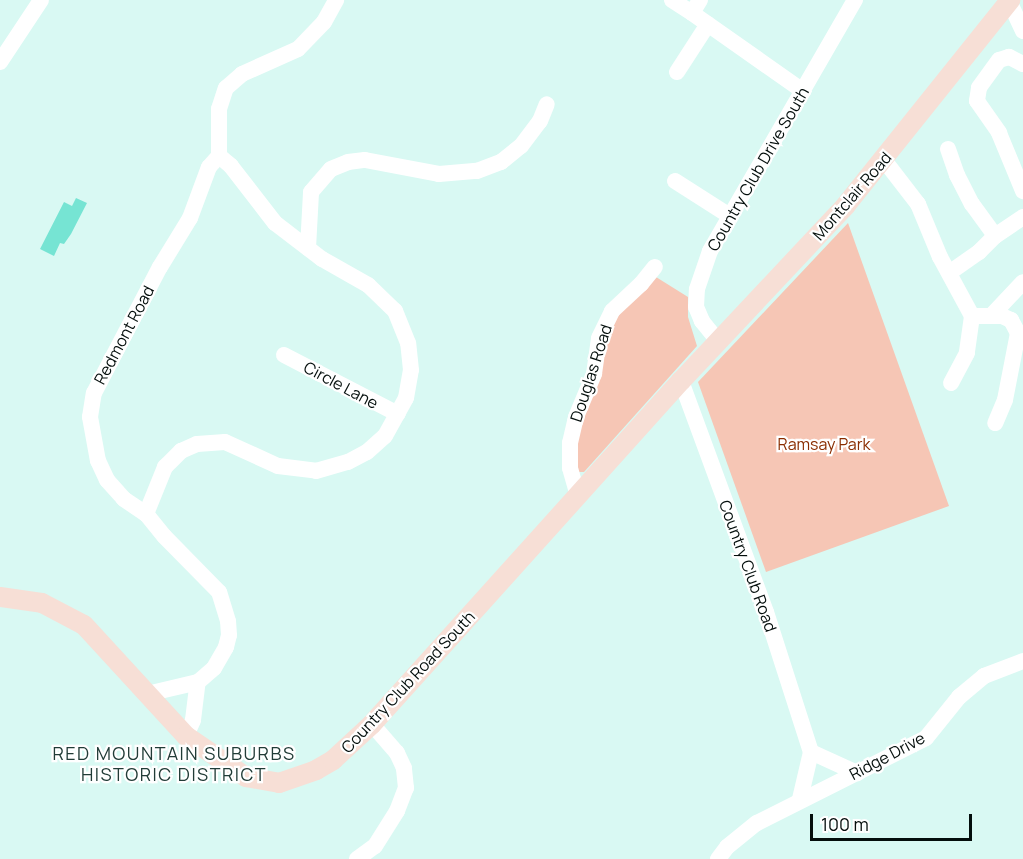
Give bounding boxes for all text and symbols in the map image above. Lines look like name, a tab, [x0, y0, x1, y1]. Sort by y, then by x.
street label: Country Club Drive South	[703, 84, 813, 254]
street label: Montclair Road	[809, 148, 895, 244]
street label: Redmont Road	[90, 282, 158, 388]
street label: Douglas Road	[566, 322, 616, 424]
street label: Circle Lane	[300, 357, 382, 413]
park label: Ramsay Park	[778, 434, 870, 454]
street label: Country Club Road	[715, 497, 781, 635]
street label: Country Club Road South	[337, 607, 479, 757]
street label: Ridge Drive	[846, 728, 928, 784]
district label: RED MOUNTAIN SUBURBS HISTORIC DISTRICT	[52, 743, 296, 786]
scale bar	[813, 802, 975, 840]
text: 100 m	[821, 812, 869, 836]

